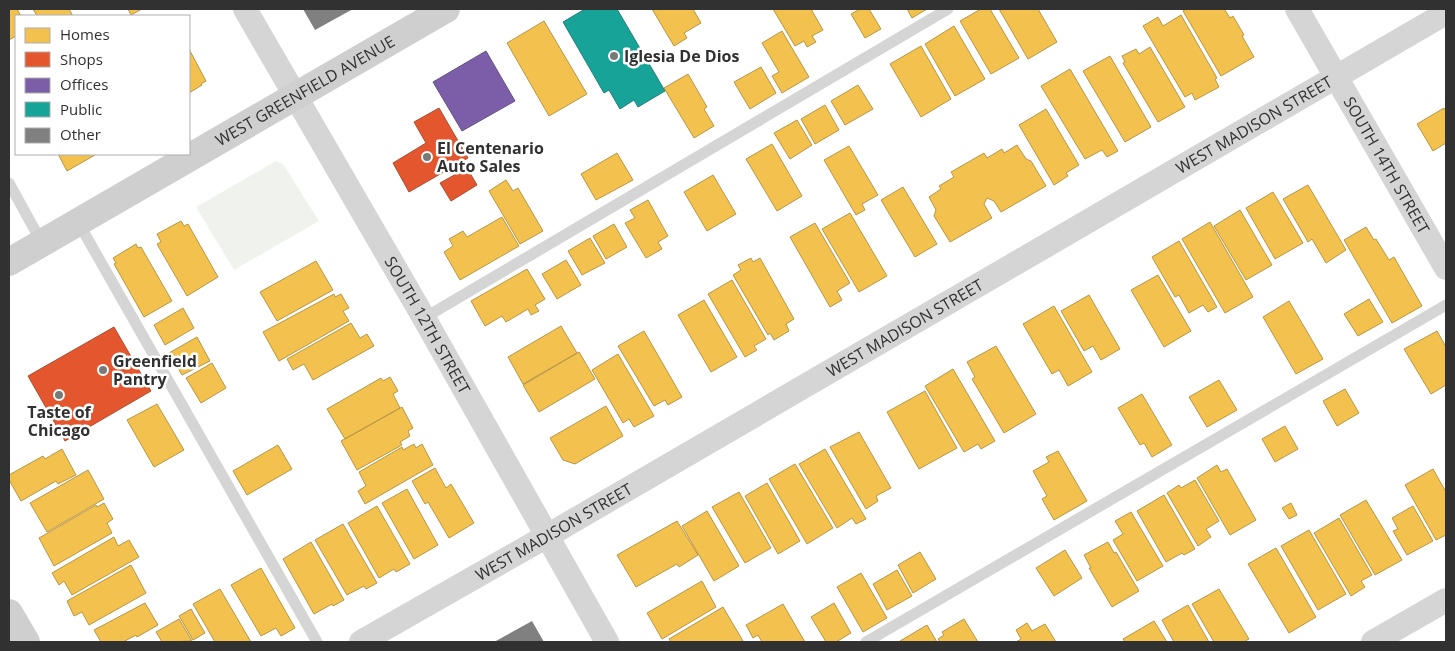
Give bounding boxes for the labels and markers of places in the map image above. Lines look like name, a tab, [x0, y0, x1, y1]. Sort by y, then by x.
place label: Iglesia De Dios	[624, 45, 739, 67]
marker: Iglesia De Dios	[608, 50, 620, 62]
place label: El Centenario Auto Sales	[437, 137, 544, 177]
marker: El Centenario Auto Sales	[421, 151, 433, 163]
place label: Greenfield Pantry	[113, 350, 197, 390]
marker: Greenfield Pantry	[97, 364, 109, 376]
marker: Taste of Chicago	[53, 389, 65, 401]
place label: Taste of Chicago	[27, 401, 92, 441]

